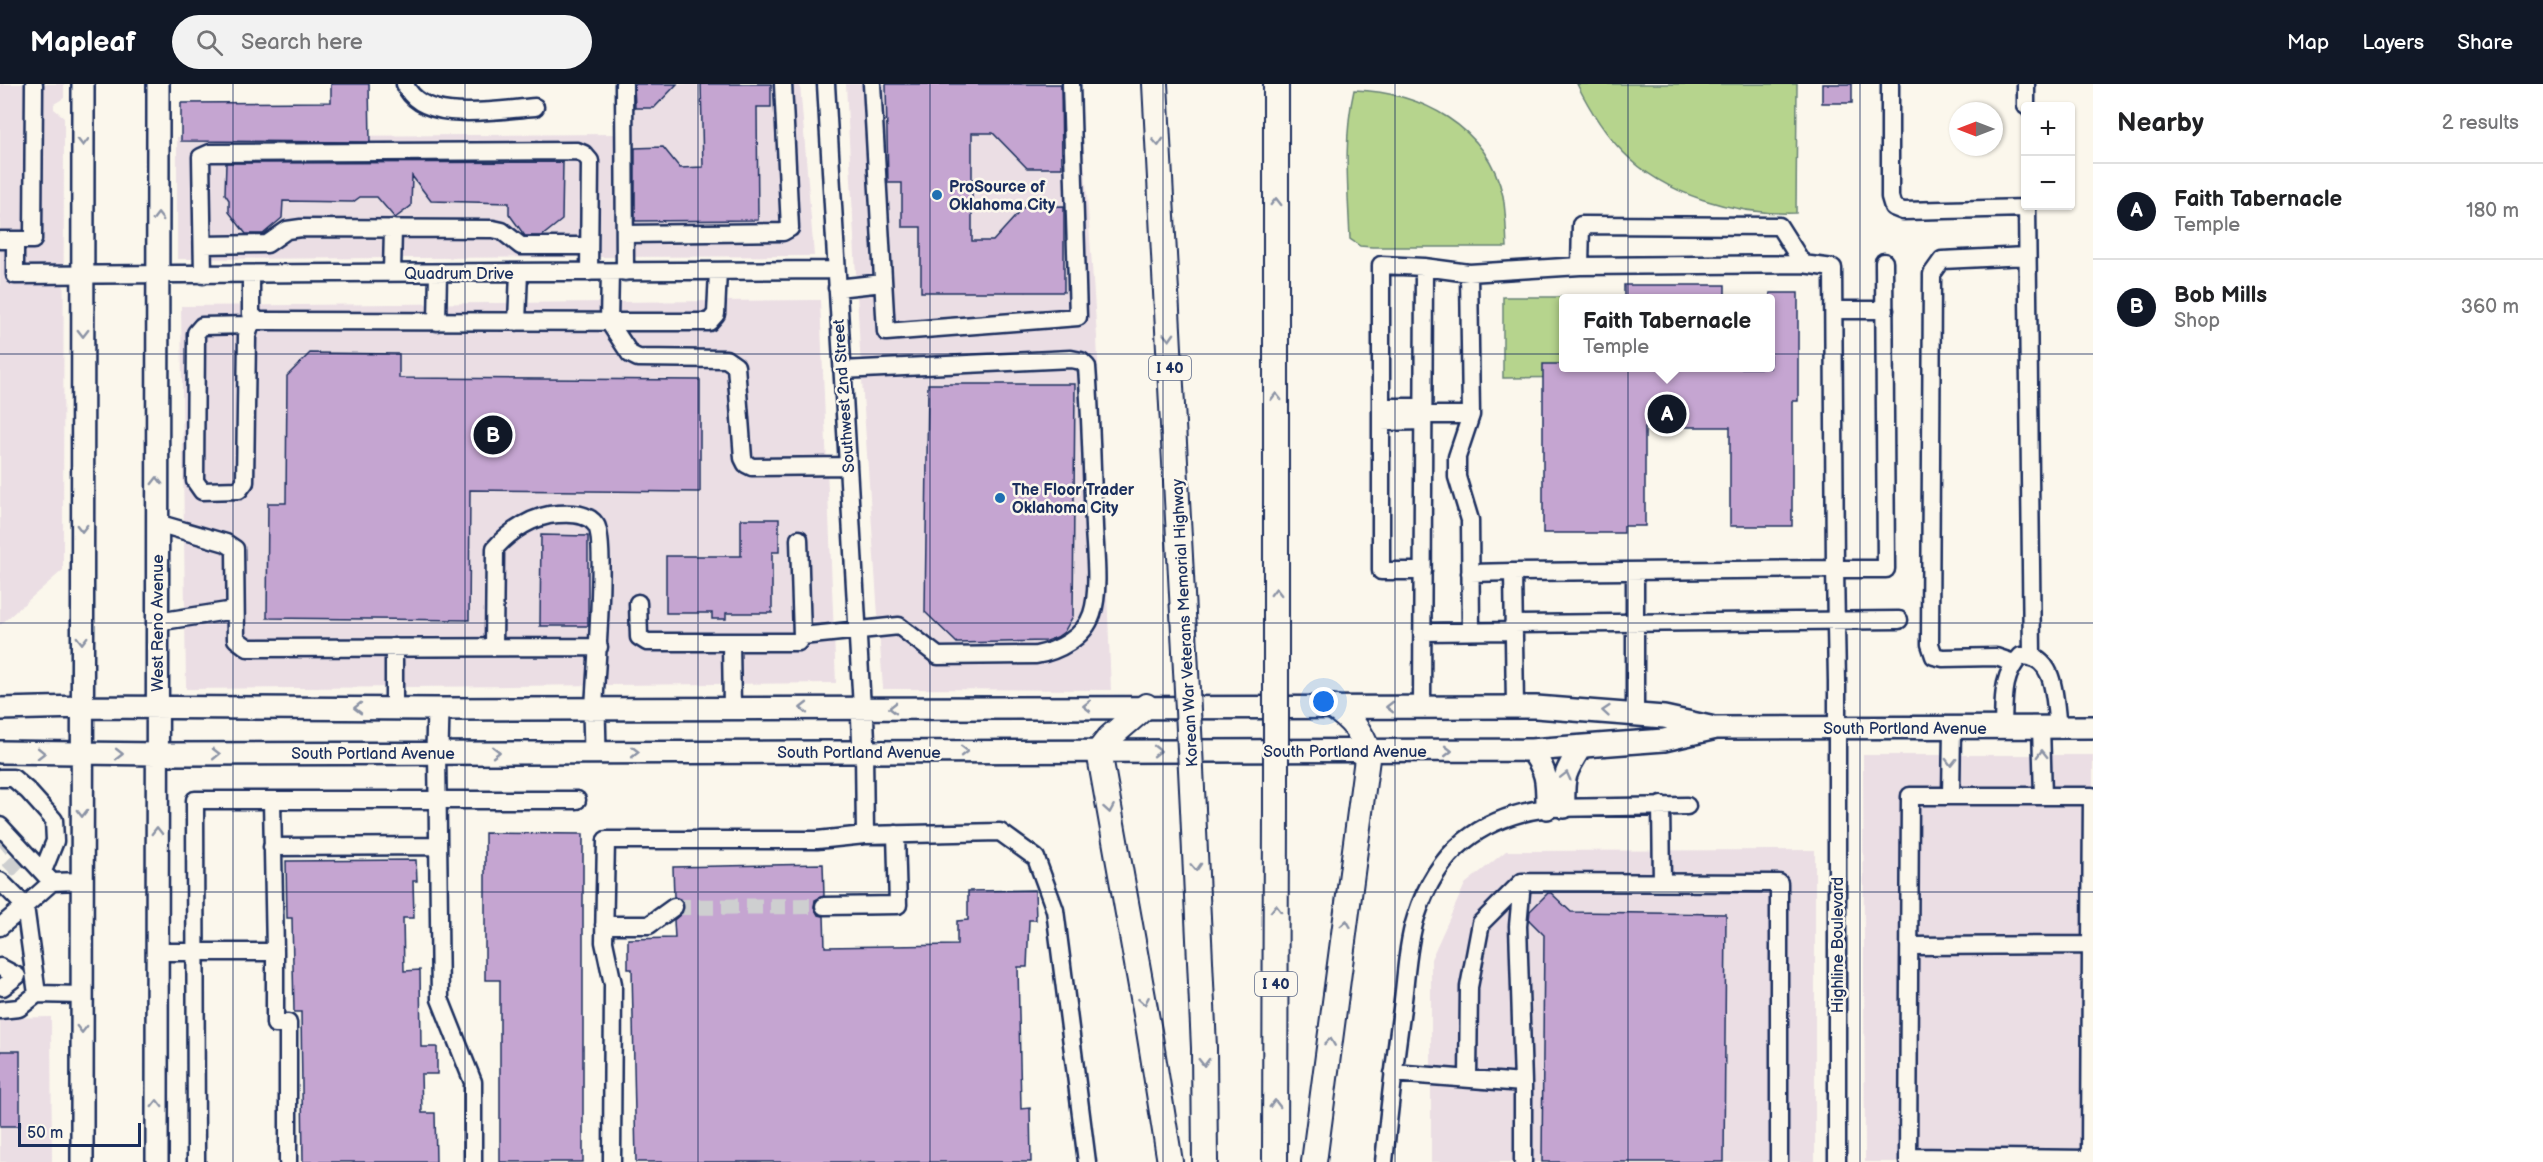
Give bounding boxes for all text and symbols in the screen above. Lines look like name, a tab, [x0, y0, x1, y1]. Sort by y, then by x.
search box	[172, 15, 592, 69]
text: Mapleaf	[30, 26, 136, 59]
icon: search	[193, 26, 226, 59]
text: Search here	[241, 29, 363, 56]
text: Map	[2287, 30, 2329, 55]
text: Layers	[2362, 30, 2424, 55]
text: Share	[2457, 30, 2513, 55]
north arrow	[1949, 102, 2003, 156]
map controls	[2021, 102, 2075, 210]
button: +	[2021, 102, 2075, 156]
text: Nearby	[2117, 108, 2204, 139]
text: 2 results	[2442, 111, 2519, 135]
one-way arrow	[77, 138, 89, 147]
one-way arrow	[1151, 138, 1164, 147]
button: −	[2021, 156, 2075, 210]
place label: ProSource of Oklahoma City	[949, 178, 1056, 215]
text: Faith Tabernacle	[2174, 186, 2342, 213]
marker: ProSource of Oklahoma City	[930, 188, 944, 202]
one-way arrow	[1270, 197, 1282, 206]
text: A	[2130, 199, 2143, 223]
text: 180 m	[2466, 199, 2519, 223]
one-way arrow	[152, 212, 164, 221]
text: Temple	[2174, 213, 2240, 237]
street label: Quadrum Drive	[404, 265, 514, 284]
text: Bob Mills	[2174, 282, 2267, 309]
popup	[1559, 294, 1775, 372]
text: B	[2129, 295, 2144, 319]
text: 360 m	[2461, 295, 2519, 319]
text: Faith Tabernacle	[1583, 308, 1751, 335]
text: Shop	[2174, 309, 2220, 333]
street label: Southwest 2nd Street	[830, 318, 859, 473]
one-way arrow	[77, 328, 89, 337]
one-way arrow	[1162, 333, 1175, 342]
text: Temple	[1583, 335, 1649, 359]
road number: I 40	[1149, 356, 1191, 380]
one-way arrow	[1270, 392, 1282, 401]
pin: A	[1648, 392, 1686, 436]
pin: B	[474, 412, 512, 458]
one-way arrow	[151, 477, 163, 486]
street label: Korean War Veterans Memorial Highway	[1168, 478, 1203, 767]
place label: The Floor Trader Oklahoma City	[1012, 481, 1135, 518]
marker: The Floor Trader Oklahoma City	[993, 491, 1007, 505]
one-way arrow	[76, 523, 88, 532]
street label: West Reno Avenue	[149, 554, 168, 692]
one-way arrow	[1270, 587, 1282, 596]
one-way arrow	[76, 636, 88, 645]
your location	[1309, 687, 1338, 716]
one-way arrow	[1083, 700, 1092, 713]
one-way arrow	[888, 701, 897, 714]
one-way arrow	[1385, 701, 1394, 713]
one-way arrow	[354, 702, 363, 714]
one-way arrow	[799, 702, 808, 714]
one-way arrow	[1601, 705, 1610, 718]
street label: South Portland Avenue	[1823, 720, 1987, 739]
street label: South Portland Avenue	[1263, 743, 1427, 762]
street label: South Portland Avenue	[777, 744, 941, 763]
street label: South Portland Avenue	[291, 745, 455, 764]
one-way arrow	[960, 745, 969, 757]
one-way arrow	[1153, 745, 1162, 757]
one-way arrow	[1443, 745, 1452, 757]
one-way arrow	[491, 746, 500, 758]
one-way arrow	[631, 746, 640, 758]
one-way arrow	[36, 747, 45, 759]
one-way arrow	[115, 748, 124, 760]
one-way arrow	[211, 748, 220, 760]
one-way arrow	[2035, 750, 2048, 759]
one-way arrow	[1945, 757, 1957, 766]
one-way arrow	[1559, 771, 1572, 781]
one-way arrow	[1102, 803, 1115, 813]
one-way arrow	[76, 808, 88, 817]
one-way arrow	[150, 826, 163, 835]
one-way arrow	[1189, 863, 1202, 872]
street label: Highline Boulevard	[1829, 877, 1848, 1013]
one-way arrow	[1270, 904, 1282, 913]
one-way arrow	[1339, 919, 1351, 928]
road number: I 40	[1255, 972, 1297, 996]
one-way arrow	[1137, 996, 1149, 1005]
one-way arrow	[76, 1024, 88, 1033]
one-way arrow	[1324, 1037, 1336, 1046]
one-way arrow	[1198, 1058, 1210, 1067]
one-way arrow	[151, 1099, 163, 1108]
one-way arrow	[1269, 1099, 1281, 1108]
scale bar	[18, 1120, 141, 1148]
text: 50 m	[27, 1124, 63, 1143]

